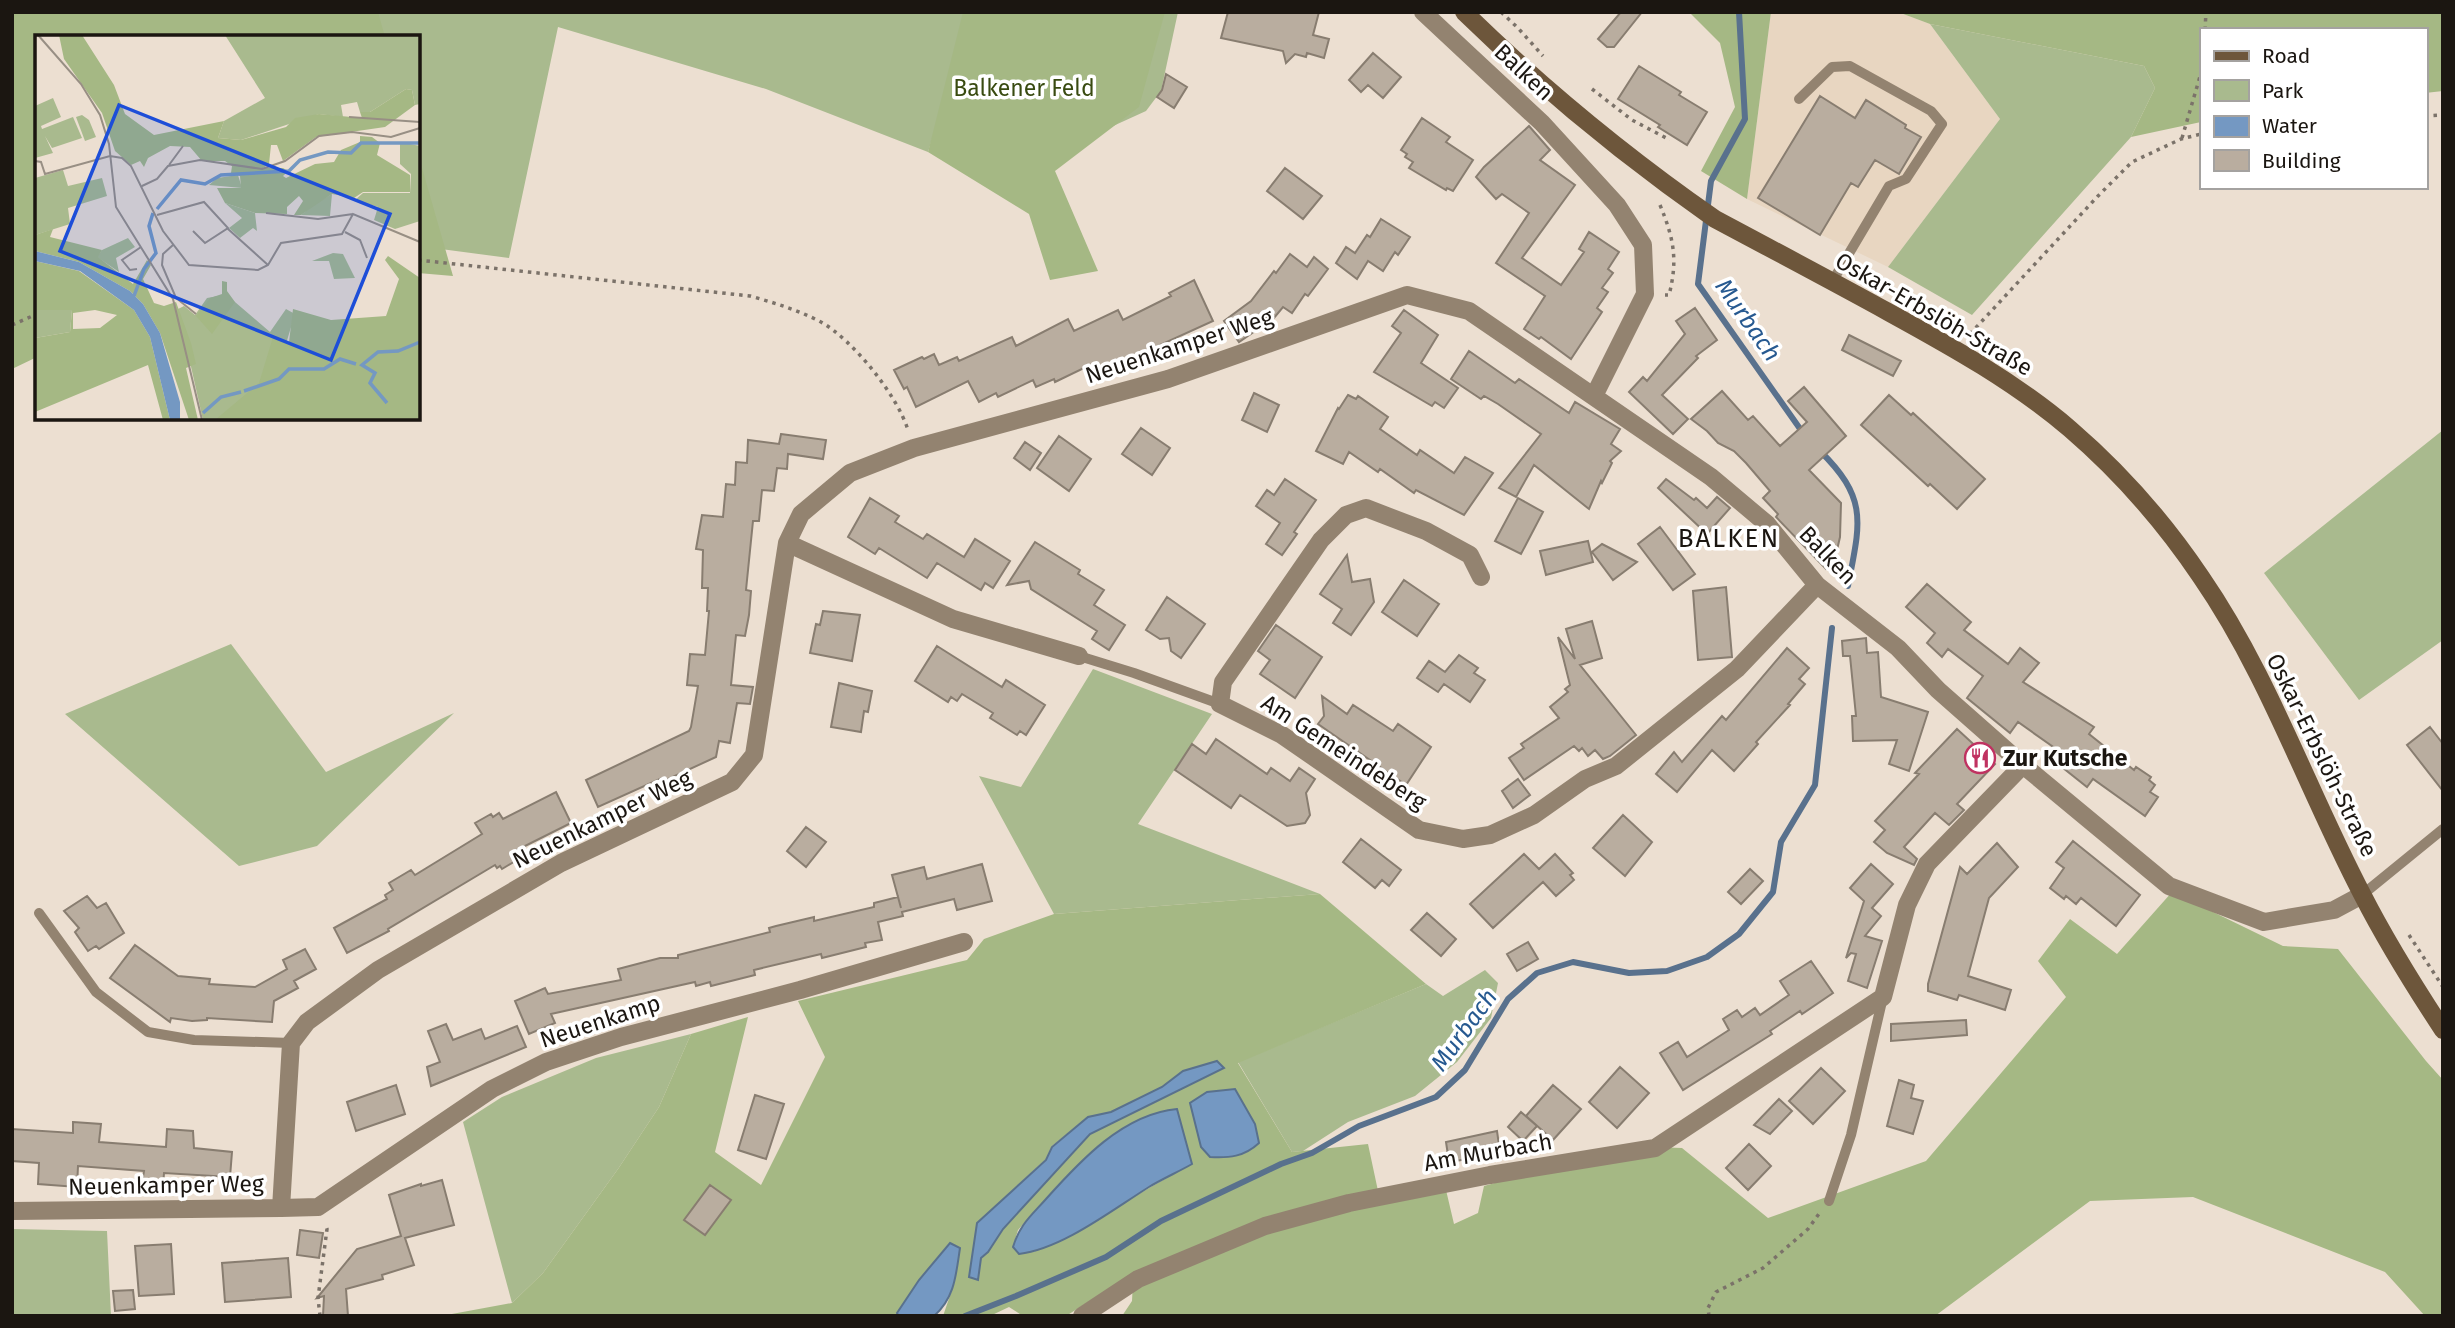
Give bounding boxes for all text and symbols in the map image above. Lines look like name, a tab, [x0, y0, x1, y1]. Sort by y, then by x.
legend	[2200, 28, 2427, 189]
inset map	[35, 35, 420, 420]
street label: Balken	[1489, 38, 1559, 106]
text: Road	[2262, 43, 2310, 69]
park label: Balkener Feld	[953, 74, 1095, 102]
text: Park	[2262, 78, 2304, 104]
text: Water	[2262, 113, 2317, 139]
text: Building	[2262, 148, 2341, 174]
street label: Oskar-Erbslöh-Straße	[1831, 246, 2037, 382]
water label: Murbach	[1709, 273, 1787, 367]
street label: Neuenkamper Weg	[1082, 302, 1276, 390]
street label: Balken	[1793, 520, 1863, 590]
district label: BALKEN	[1678, 523, 1780, 554]
street label: Oskar-Erbslöh-Straße	[2261, 649, 2383, 861]
street label: Am Gemeindeberg	[1256, 688, 1432, 816]
restaurant icon: Zur Kutsche	[1963, 741, 1997, 775]
place label: Zur Kutsche	[2003, 744, 2128, 772]
street label: Neuenkamper Weg	[508, 763, 696, 874]
water label: Murbach	[1425, 984, 1503, 1076]
street label: Neuenkamp	[536, 988, 664, 1054]
street label: Am Murbach	[1422, 1127, 1554, 1177]
street label: Neuenkamper Weg	[68, 1169, 264, 1201]

